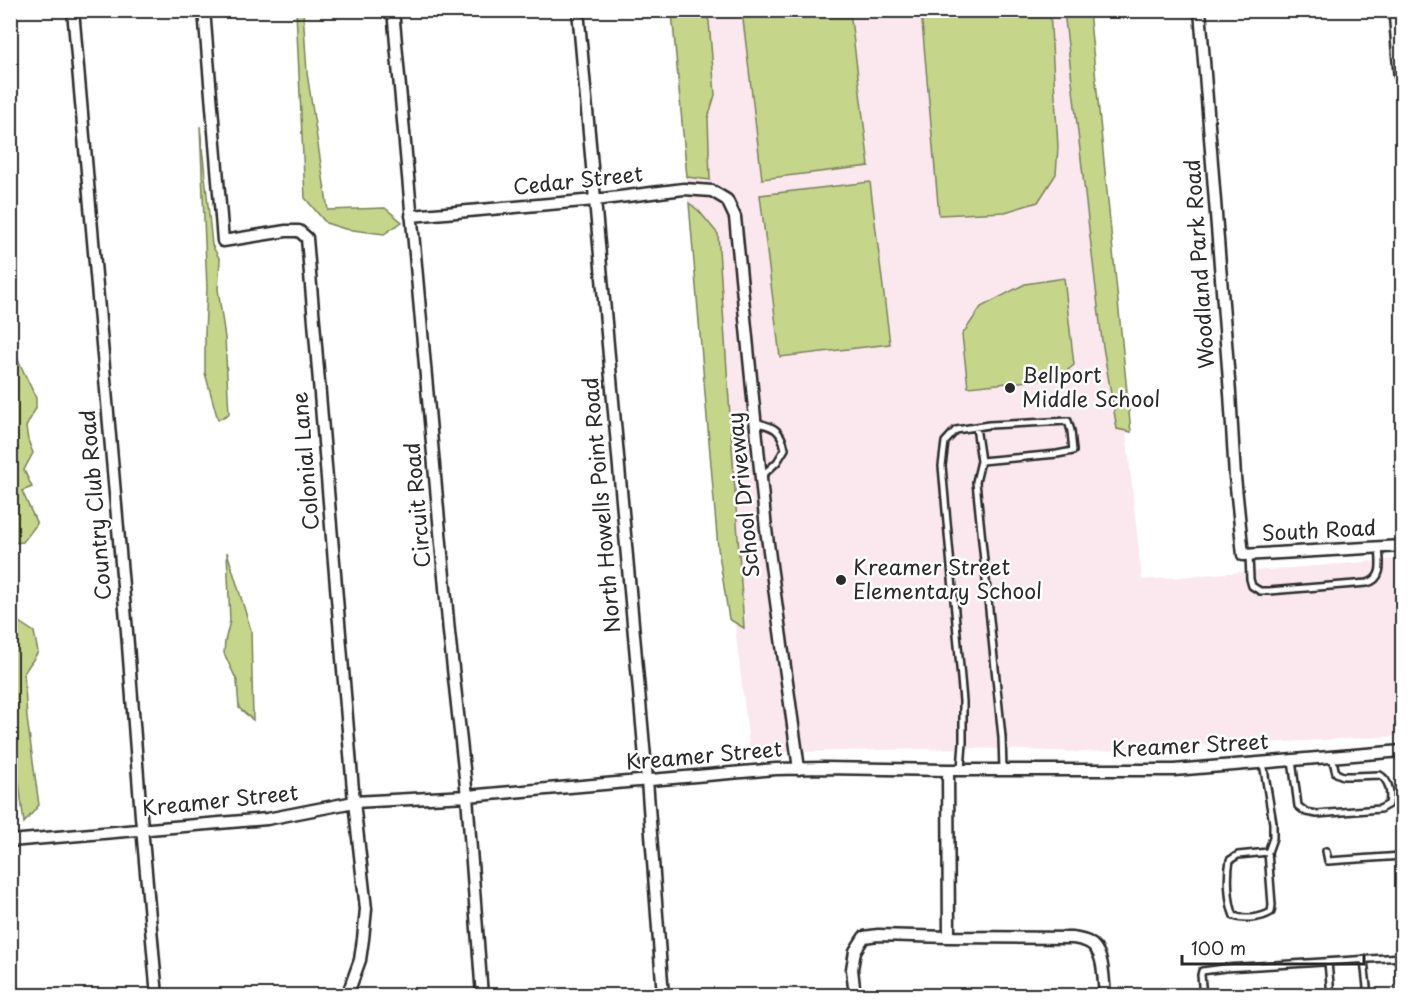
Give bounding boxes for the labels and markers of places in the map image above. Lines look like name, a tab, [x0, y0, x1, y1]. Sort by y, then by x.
place label: Bellport Middle School	[1022, 358, 1160, 414]
marker: Bellport Middle School	[1003, 381, 1017, 395]
place label: Kreamer Street Elementary School	[853, 550, 1042, 606]
marker: Kreamer Street Elementary School	[834, 573, 848, 587]

